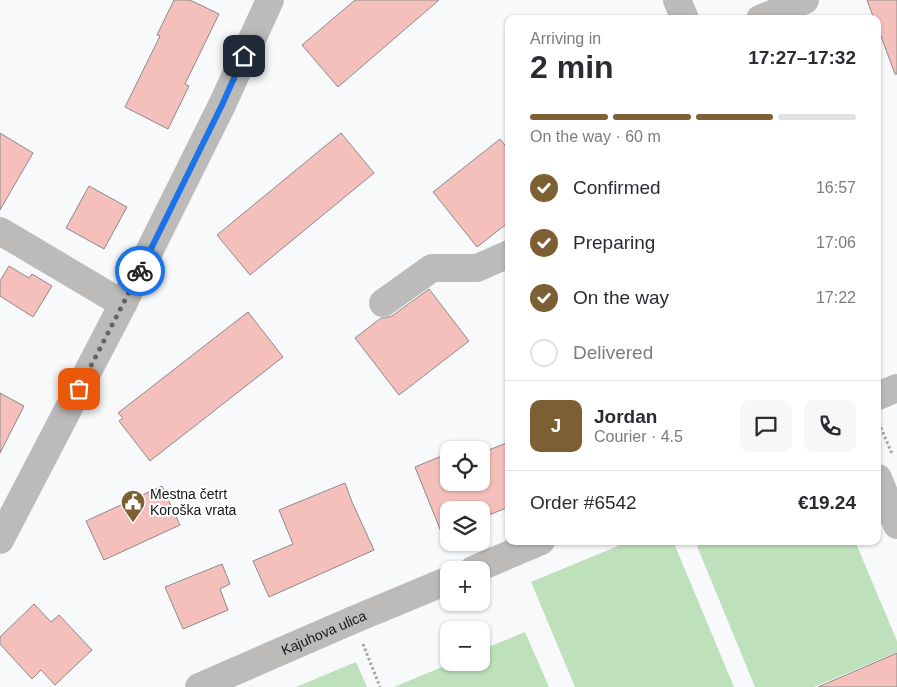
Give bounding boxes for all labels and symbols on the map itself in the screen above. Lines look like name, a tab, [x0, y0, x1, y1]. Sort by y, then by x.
pin	[223, 35, 265, 77]
courier	[115, 246, 165, 296]
pin	[58, 368, 100, 410]
place label: Mestna četrt Koroška vrata	[150, 486, 237, 518]
public building icon: Mestna četrt Koroška vrata	[120, 489, 146, 523]
street label: Kajuhova ulica	[279, 607, 369, 658]

